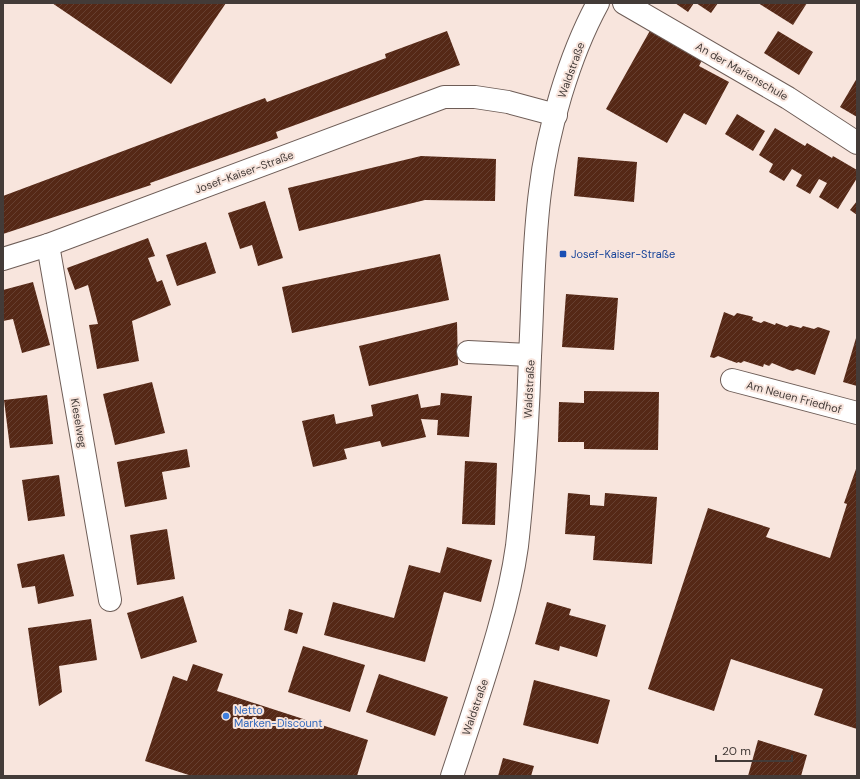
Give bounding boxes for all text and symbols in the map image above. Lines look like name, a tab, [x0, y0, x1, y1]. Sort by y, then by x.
street label: An der Marienschule	[693, 39, 791, 103]
street label: Waldstraße	[554, 40, 588, 100]
street label: Josef-Kaiser-Straße	[193, 148, 295, 196]
place label: Josef-Kaiser-Straße	[571, 247, 675, 261]
marker: Josef-Kaiser-Straße	[558, 249, 568, 259]
street label: Waldstraße	[520, 359, 538, 419]
street label: Am Neuen Friedhof	[745, 378, 843, 417]
street label: Kieselweg	[68, 397, 90, 449]
street label: Waldstraße	[459, 677, 491, 737]
place label: Netto Marken-Discount	[234, 703, 322, 730]
marker: Netto Marken-Discount	[221, 711, 231, 721]
scale bar	[716, 737, 792, 763]
text: 20 m	[722, 743, 751, 759]

